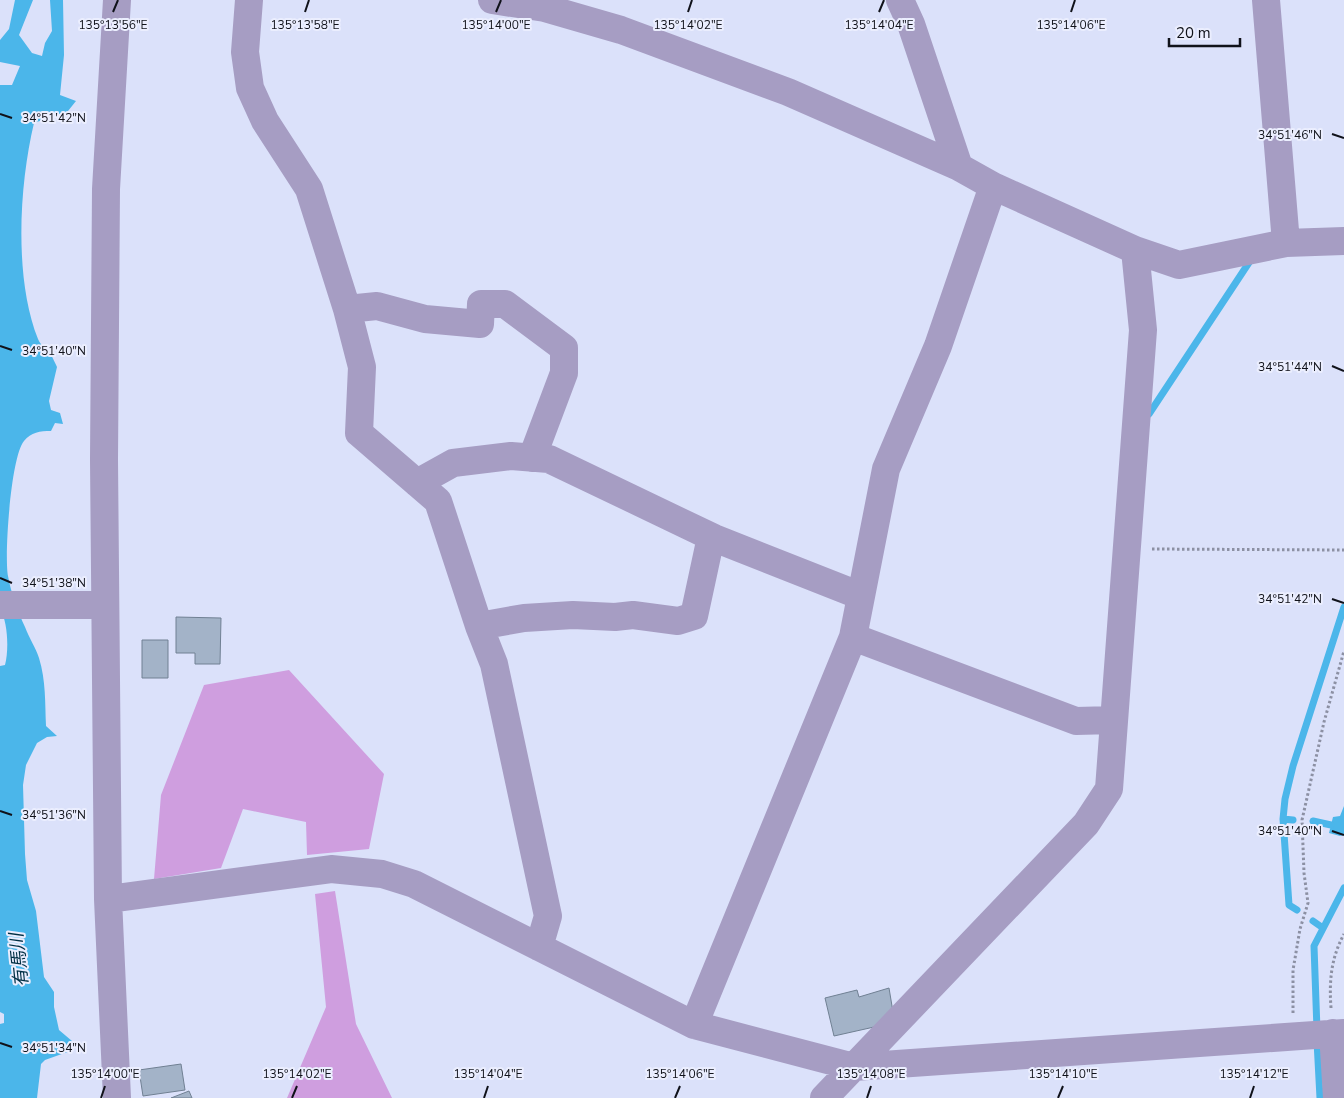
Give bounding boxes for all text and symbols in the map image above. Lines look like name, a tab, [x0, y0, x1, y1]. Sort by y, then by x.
scale bar	[1169, 15, 1240, 47]
text: 135°13'56"E	[78, 17, 148, 33]
text: 135°13'58"E	[270, 17, 340, 33]
text: 135°14'00"E	[461, 17, 531, 33]
text: 135°14'02"E	[653, 17, 723, 33]
text: 135°14'04"E	[844, 17, 914, 33]
text: 135°14'06"E	[1036, 17, 1106, 33]
text: 20 m	[1176, 23, 1211, 43]
text: 34°51'42"N	[22, 110, 86, 126]
text: 34°51'46"N	[1258, 127, 1322, 143]
text: 34°51'40"N	[22, 343, 86, 359]
text: 34°51'44"N	[1258, 359, 1322, 375]
text: 34°51'38"N	[22, 575, 86, 591]
text: 34°51'42"N	[1258, 591, 1322, 607]
text: 34°51'36"N	[22, 807, 86, 823]
text: 34°51'40"N	[1258, 823, 1322, 839]
water label: 有馬川	[4, 930, 34, 988]
text: 34°51'34"N	[22, 1040, 86, 1056]
text: 135°14'00"E	[70, 1066, 140, 1082]
text: 135°14'02"E	[262, 1066, 332, 1082]
text: 135°14'04"E	[453, 1066, 523, 1082]
text: 135°14'06"E	[645, 1066, 715, 1082]
text: 135°14'08"E	[836, 1066, 906, 1082]
text: 135°14'10"E	[1028, 1066, 1098, 1082]
text: 135°14'12"E	[1219, 1066, 1289, 1082]

